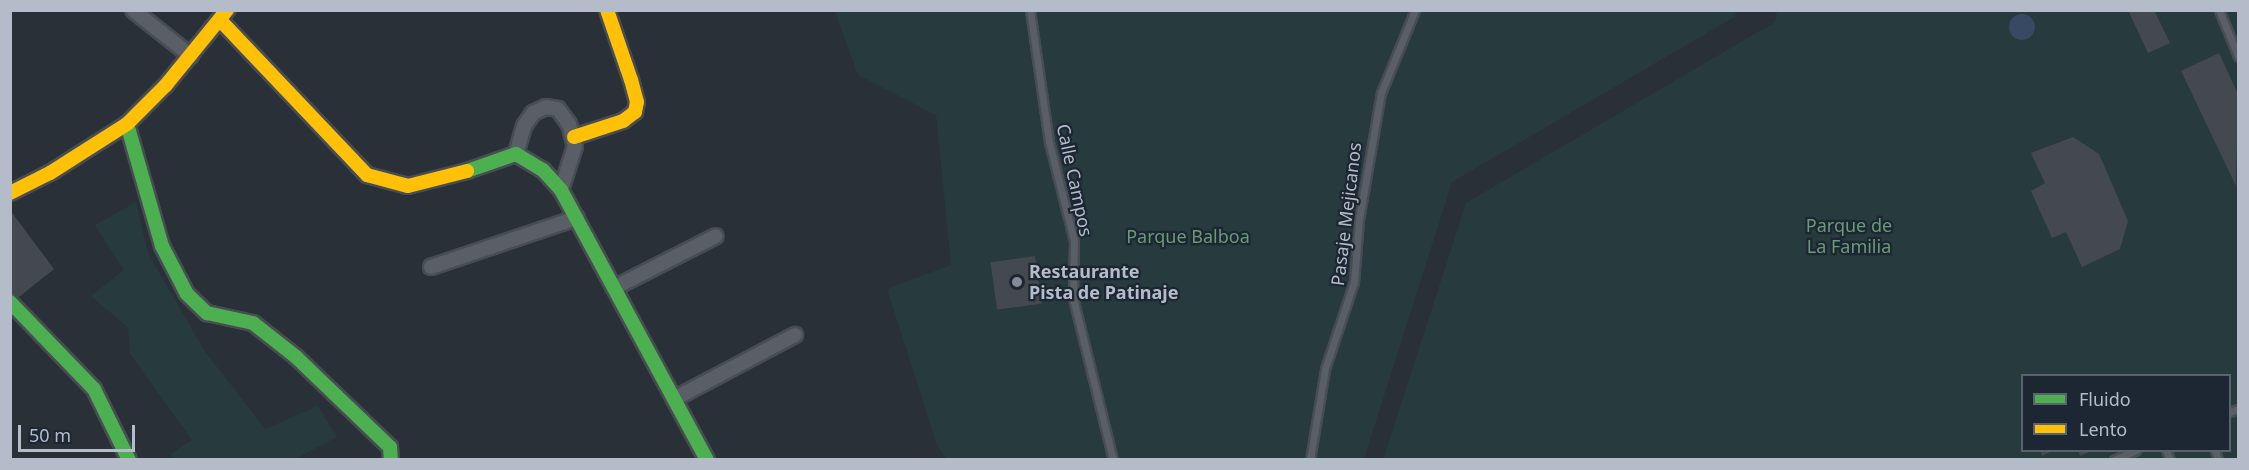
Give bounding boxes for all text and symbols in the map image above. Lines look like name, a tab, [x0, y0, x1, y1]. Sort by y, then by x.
street label: Calle Campos	[1053, 122, 1097, 238]
street label: Pasaje Mejicanos	[1326, 141, 1366, 287]
park label: Parque de La Familia	[1806, 215, 1892, 258]
park label: Parque Balboa	[1126, 225, 1250, 247]
place label: Restaurante Pista de Patinaje	[1029, 261, 1178, 304]
marker: Restaurante Pista de Patinaje	[1010, 275, 1024, 289]
legend	[2021, 374, 2231, 452]
text: Fluido	[2079, 387, 2131, 411]
scale bar	[21, 413, 138, 451]
text: Lento	[2079, 417, 2127, 441]
text: 50 m	[29, 423, 71, 447]

